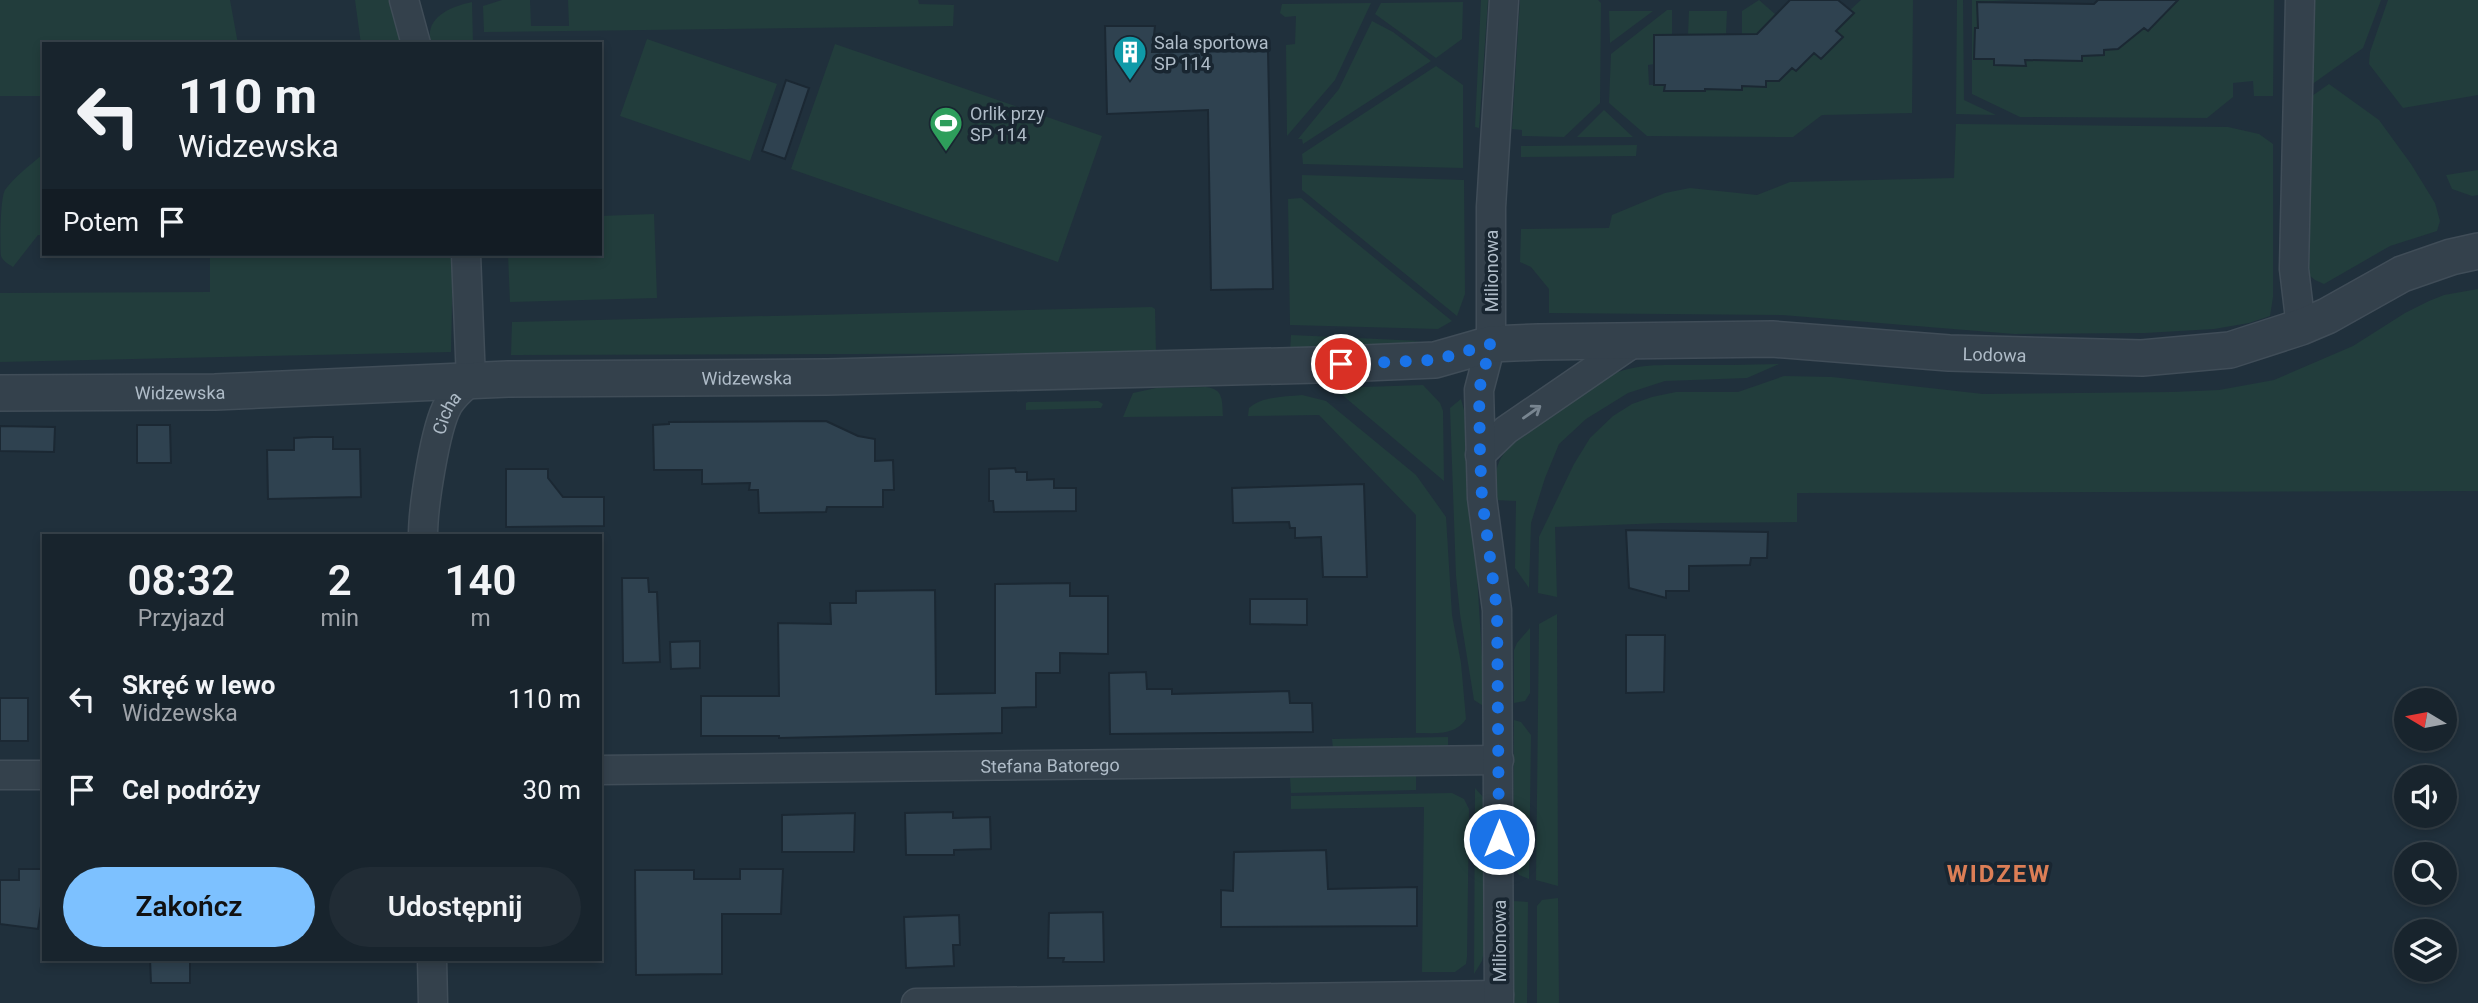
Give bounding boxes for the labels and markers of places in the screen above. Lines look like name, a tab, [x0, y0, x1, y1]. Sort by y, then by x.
place label: Sala sportowa SP 114	[1154, 32, 1269, 74]
building icon: Sala sportowa SP 114	[1111, 33, 1149, 82]
place label: Orlik przy SP 114	[970, 103, 1045, 145]
sports icon: Orlik przy SP 114	[927, 104, 965, 153]
pin	[1311, 334, 1371, 394]

